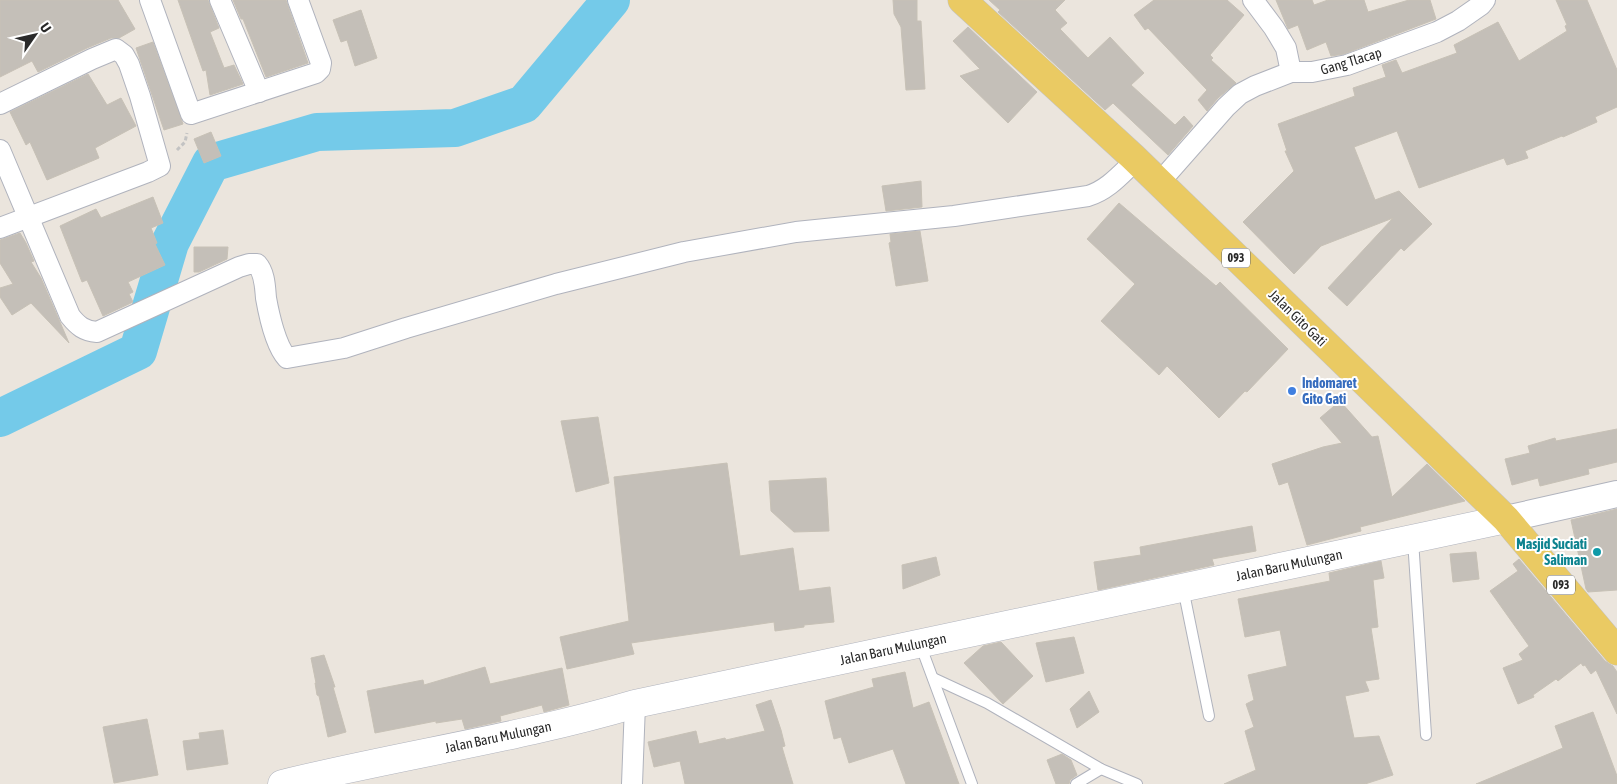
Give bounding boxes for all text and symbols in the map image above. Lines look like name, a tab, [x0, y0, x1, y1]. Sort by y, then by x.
north arrow	[10, 10, 60, 60]
text: U	[37, 20, 55, 36]
street label: Gang Tlacap	[1319, 44, 1384, 78]
road number: 093	[1222, 248, 1250, 268]
street label: Jalan Gito Gati	[1266, 286, 1330, 350]
place label: Indomaret Gito Gati	[1302, 375, 1357, 407]
marker: Indomaret Gito Gati	[1286, 385, 1298, 397]
place label: Masjid Suciati Saliman	[1516, 536, 1587, 568]
street label: Jalan Baru Mulungan	[1234, 546, 1344, 584]
marker: Masjid Suciati Saliman	[1591, 546, 1603, 558]
road number: 093	[1547, 576, 1575, 594]
street label: Jalan Baru Mulungan	[838, 630, 948, 668]
street label: Jalan Baru Mulungan	[443, 718, 553, 756]

